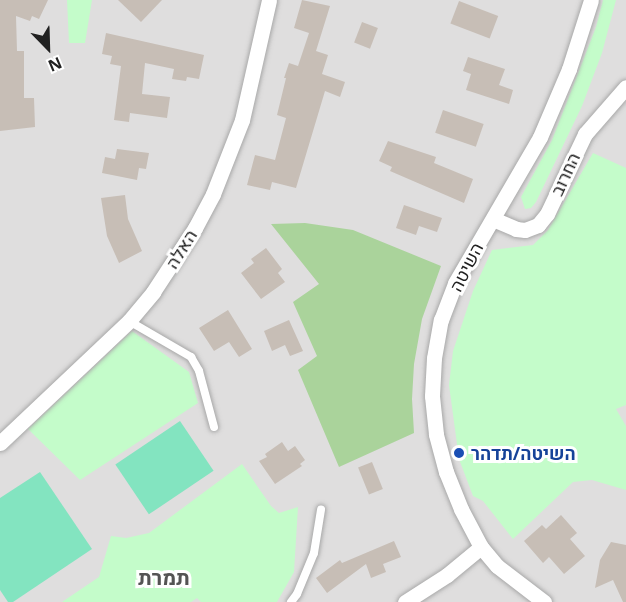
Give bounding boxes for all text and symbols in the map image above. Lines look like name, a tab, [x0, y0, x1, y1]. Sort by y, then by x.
north arrow	[18, 18, 78, 78]
text: N	[45, 52, 65, 77]
street label: החרוב	[546, 149, 584, 199]
street label: האלה	[161, 225, 201, 273]
street label: השיטה	[445, 239, 487, 295]
place label: השיטה/תדהר	[471, 442, 576, 464]
marker: השיטה/תדהר	[452, 446, 466, 460]
district label: תמרת	[138, 564, 190, 590]

